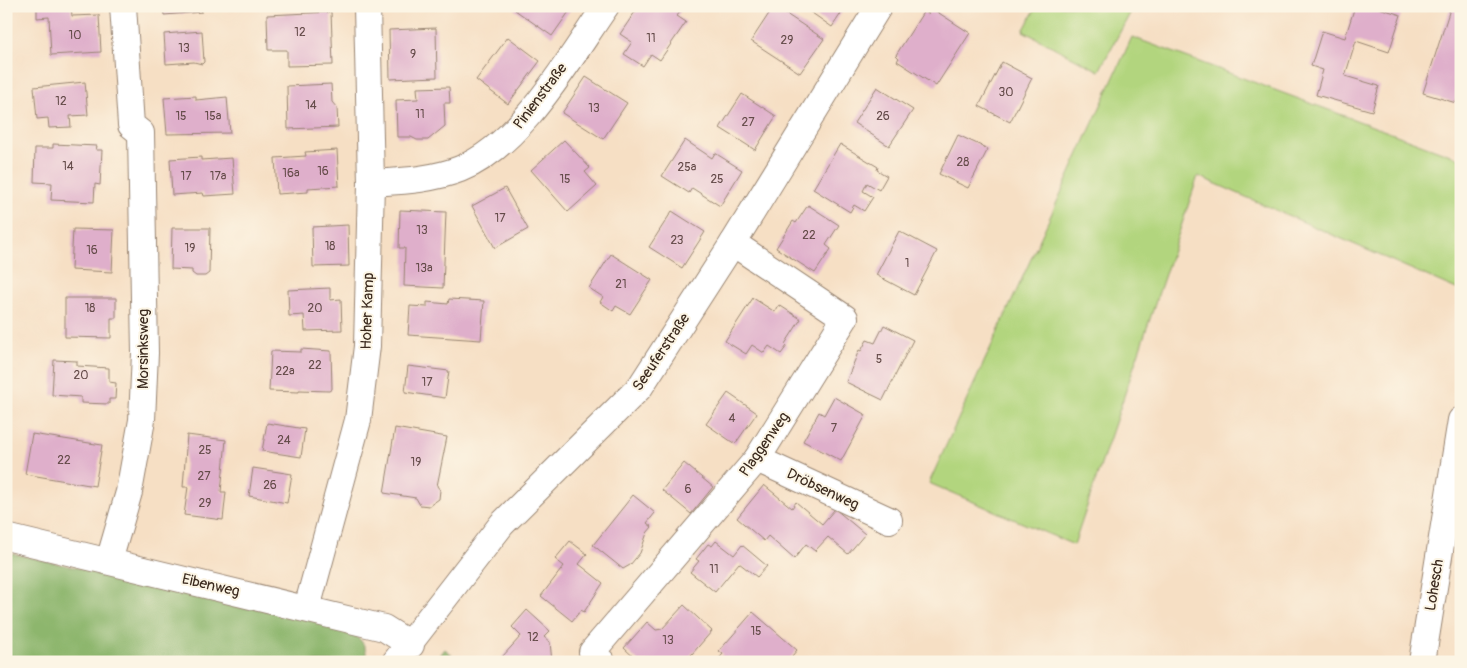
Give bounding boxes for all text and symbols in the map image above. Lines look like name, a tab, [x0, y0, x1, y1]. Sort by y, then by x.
house number: 12	[294, 25, 306, 40]
house number: 10	[69, 28, 81, 43]
house number: 11	[646, 31, 656, 46]
house number: 29	[781, 33, 793, 48]
house number: 13	[178, 41, 190, 56]
house number: 9	[410, 47, 416, 62]
street label: Pinienstraße	[509, 59, 572, 133]
house number: 30	[999, 85, 1013, 100]
house number: 12	[55, 94, 67, 109]
house number: 14	[305, 98, 317, 113]
house number: 13	[588, 101, 600, 116]
house number: 11	[415, 107, 425, 122]
house number: 15	[175, 109, 187, 124]
house number: 15a	[205, 109, 222, 124]
house number: 26	[876, 109, 890, 124]
house number: 27	[741, 115, 755, 130]
house number: 28	[957, 155, 969, 170]
house number: 14	[62, 159, 74, 174]
house number: 25a	[678, 160, 697, 175]
house number: 16	[317, 164, 329, 179]
house number: 16a	[282, 166, 300, 181]
house number: 17	[180, 169, 192, 184]
house number: 17a	[210, 169, 227, 184]
house number: 15	[559, 172, 571, 187]
house number: 25	[710, 172, 724, 187]
house number: 17	[494, 211, 506, 226]
house number: 13	[416, 223, 428, 238]
house number: 22	[802, 228, 816, 243]
house number: 23	[670, 233, 684, 248]
house number: 18	[325, 239, 335, 254]
house number: 19	[185, 241, 195, 256]
house number: 16	[86, 243, 98, 258]
house number: 1	[905, 256, 909, 271]
house number: 13a	[416, 261, 433, 276]
street label: Hoher Kamp	[357, 272, 378, 350]
house number: 21	[615, 277, 627, 292]
house number: 18	[85, 301, 95, 316]
house number: 20	[308, 301, 322, 316]
street label: Morsinksweg	[134, 309, 153, 389]
street label: Seeuferstraße	[628, 309, 695, 395]
house number: 5	[876, 352, 882, 367]
house number: 22	[308, 358, 322, 373]
house number: 22a	[276, 364, 295, 379]
house number: 20	[74, 368, 88, 383]
house number: 17	[421, 375, 433, 390]
street label: Plaggenweg	[735, 408, 794, 480]
house number: 4	[729, 411, 736, 426]
house number: 7	[831, 421, 838, 436]
house number: 24	[277, 433, 291, 448]
house number: 25	[198, 443, 212, 458]
house number: 22	[57, 453, 71, 468]
house number: 19	[411, 455, 421, 470]
street label: Dröbsenweg	[784, 464, 862, 514]
house number: 27	[197, 469, 211, 484]
house number: 26	[263, 478, 277, 493]
house number: 6	[685, 482, 692, 497]
house number: 29	[199, 496, 211, 511]
street label: Lohesch	[1421, 558, 1448, 612]
house number: 11	[709, 562, 719, 577]
street label: Eibenweg	[180, 570, 242, 601]
house number: 15	[750, 624, 762, 639]
house number: 12	[527, 630, 539, 645]
house number: 13	[662, 633, 674, 648]

